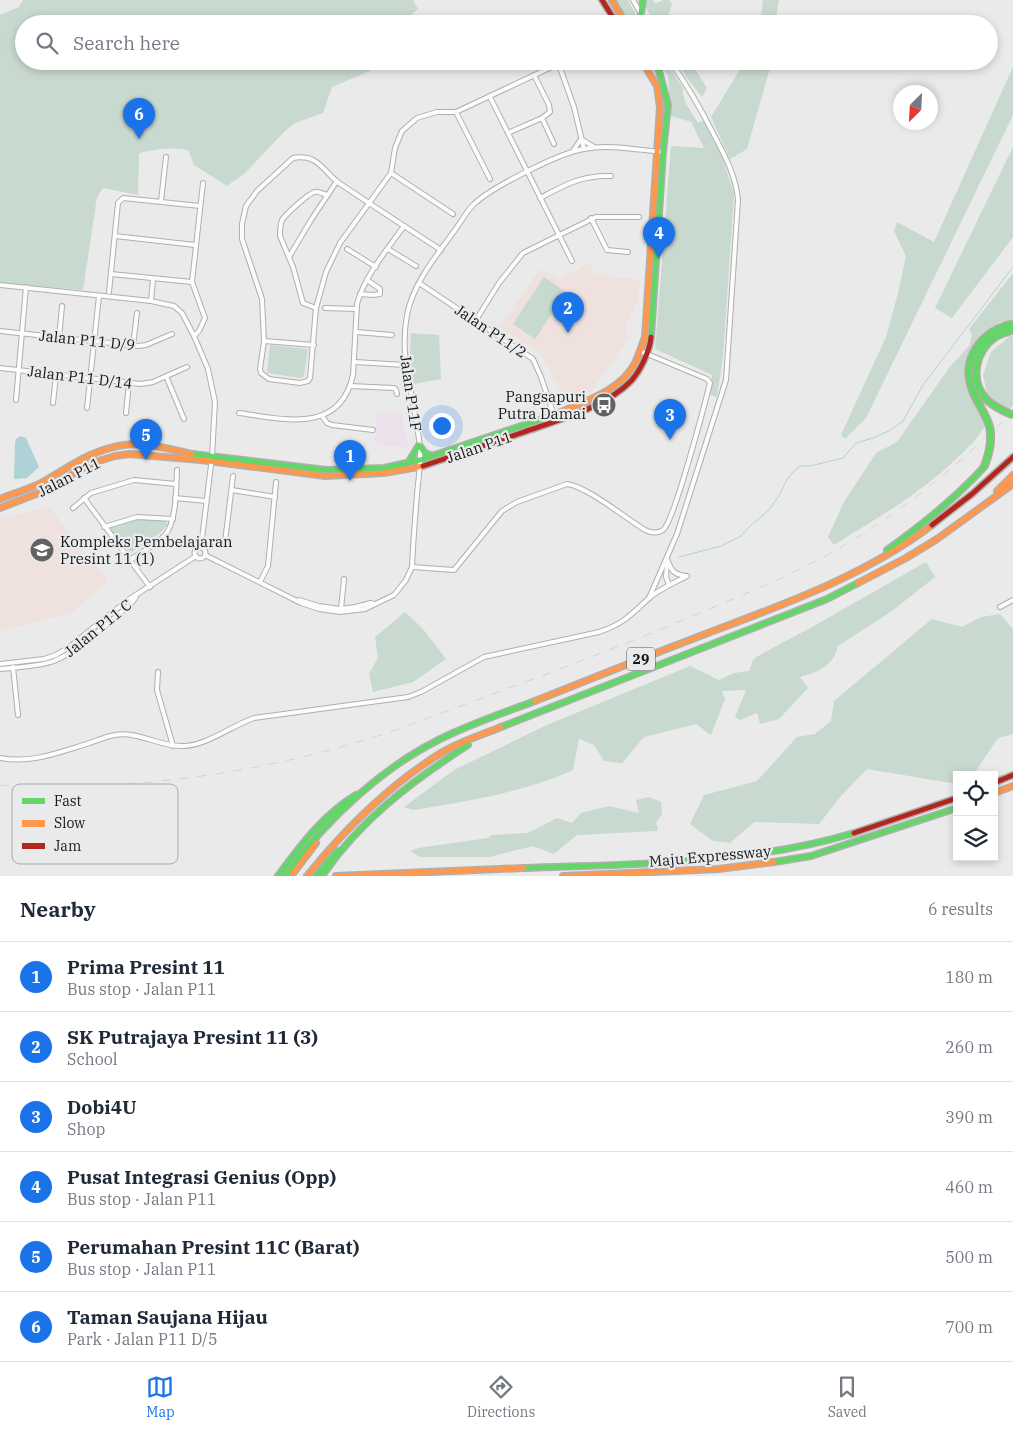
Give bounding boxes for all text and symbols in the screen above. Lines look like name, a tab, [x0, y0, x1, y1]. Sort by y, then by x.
search box	[15, 15, 998, 70]
icon: search	[33, 29, 61, 57]
text: Search here	[73, 31, 180, 55]
north arrow	[893, 85, 938, 130]
pin: 6	[123, 98, 155, 139]
pin: 4	[643, 217, 675, 258]
pin: 2	[552, 292, 584, 333]
street label: Jalan P11/2	[451, 300, 531, 362]
street label: Jalan P11 D/9	[38, 326, 136, 354]
street label: Jalan P11F	[396, 353, 426, 433]
street label: Jalan P11 D/14	[26, 361, 134, 393]
place label: Pangsapuri Putra Damai	[498, 387, 586, 423]
bus stop icon: Pangsapuri Putra Damai	[591, 392, 617, 418]
pin: 3	[654, 399, 686, 440]
your location	[429, 413, 455, 439]
pin: 5	[130, 419, 162, 460]
street label: Jalan P11	[444, 427, 514, 467]
pin: 1	[334, 440, 366, 481]
street label: Jalan P11	[34, 453, 104, 501]
place label: Kompleks Pembelajaran Presint 11 (1)	[60, 532, 233, 568]
school or university icon: Kompleks Pembelajaran Presint 11 (1)	[29, 537, 55, 563]
street label: Jalan P11 C	[60, 595, 136, 661]
road number: 29	[627, 648, 655, 671]
map controls	[953, 771, 998, 861]
button: locate	[953, 771, 998, 816]
legend	[12, 784, 178, 864]
text: Fast	[54, 792, 82, 810]
text: Slow	[54, 814, 85, 832]
button: layers	[953, 816, 998, 861]
text: Jam	[54, 837, 81, 855]
street label: Maju Expressway	[648, 841, 772, 871]
text: Nearby	[20, 895, 96, 923]
text: 6 results	[928, 899, 993, 919]
text: Prima Presint 11	[67, 955, 225, 979]
text: 1	[31, 967, 41, 987]
text: 180 m	[945, 967, 993, 987]
text: Bus stop · Jalan P11	[67, 979, 216, 999]
text: SK Putrajaya Presint 11 (3)	[67, 1025, 318, 1049]
text: 2	[31, 1037, 41, 1057]
text: 260 m	[945, 1037, 993, 1057]
text: School	[67, 1049, 118, 1069]
text: Dobi4U	[67, 1095, 137, 1119]
text: 3	[31, 1107, 41, 1127]
text: 390 m	[945, 1107, 993, 1127]
text: Shop	[67, 1119, 105, 1139]
text: Pusat Integrasi Genius (Opp)	[67, 1165, 336, 1189]
text: 4	[31, 1177, 41, 1197]
text: 460 m	[945, 1177, 993, 1197]
text: Bus stop · Jalan P11	[67, 1189, 216, 1209]
text: Perumahan Presint 11C (Barat)	[67, 1235, 359, 1259]
text: 5	[31, 1247, 41, 1267]
text: 500 m	[945, 1247, 993, 1267]
text: Bus stop · Jalan P11	[67, 1259, 216, 1279]
text: Taman Saujana Hijau	[67, 1305, 268, 1329]
text: 6	[31, 1317, 41, 1337]
text: 700 m	[945, 1317, 993, 1337]
text: Park · Jalan P11 D/5	[67, 1329, 217, 1349]
tab: Map	[146, 1373, 175, 1421]
tab: Directions	[467, 1373, 535, 1421]
tab: Saved	[828, 1373, 867, 1421]

